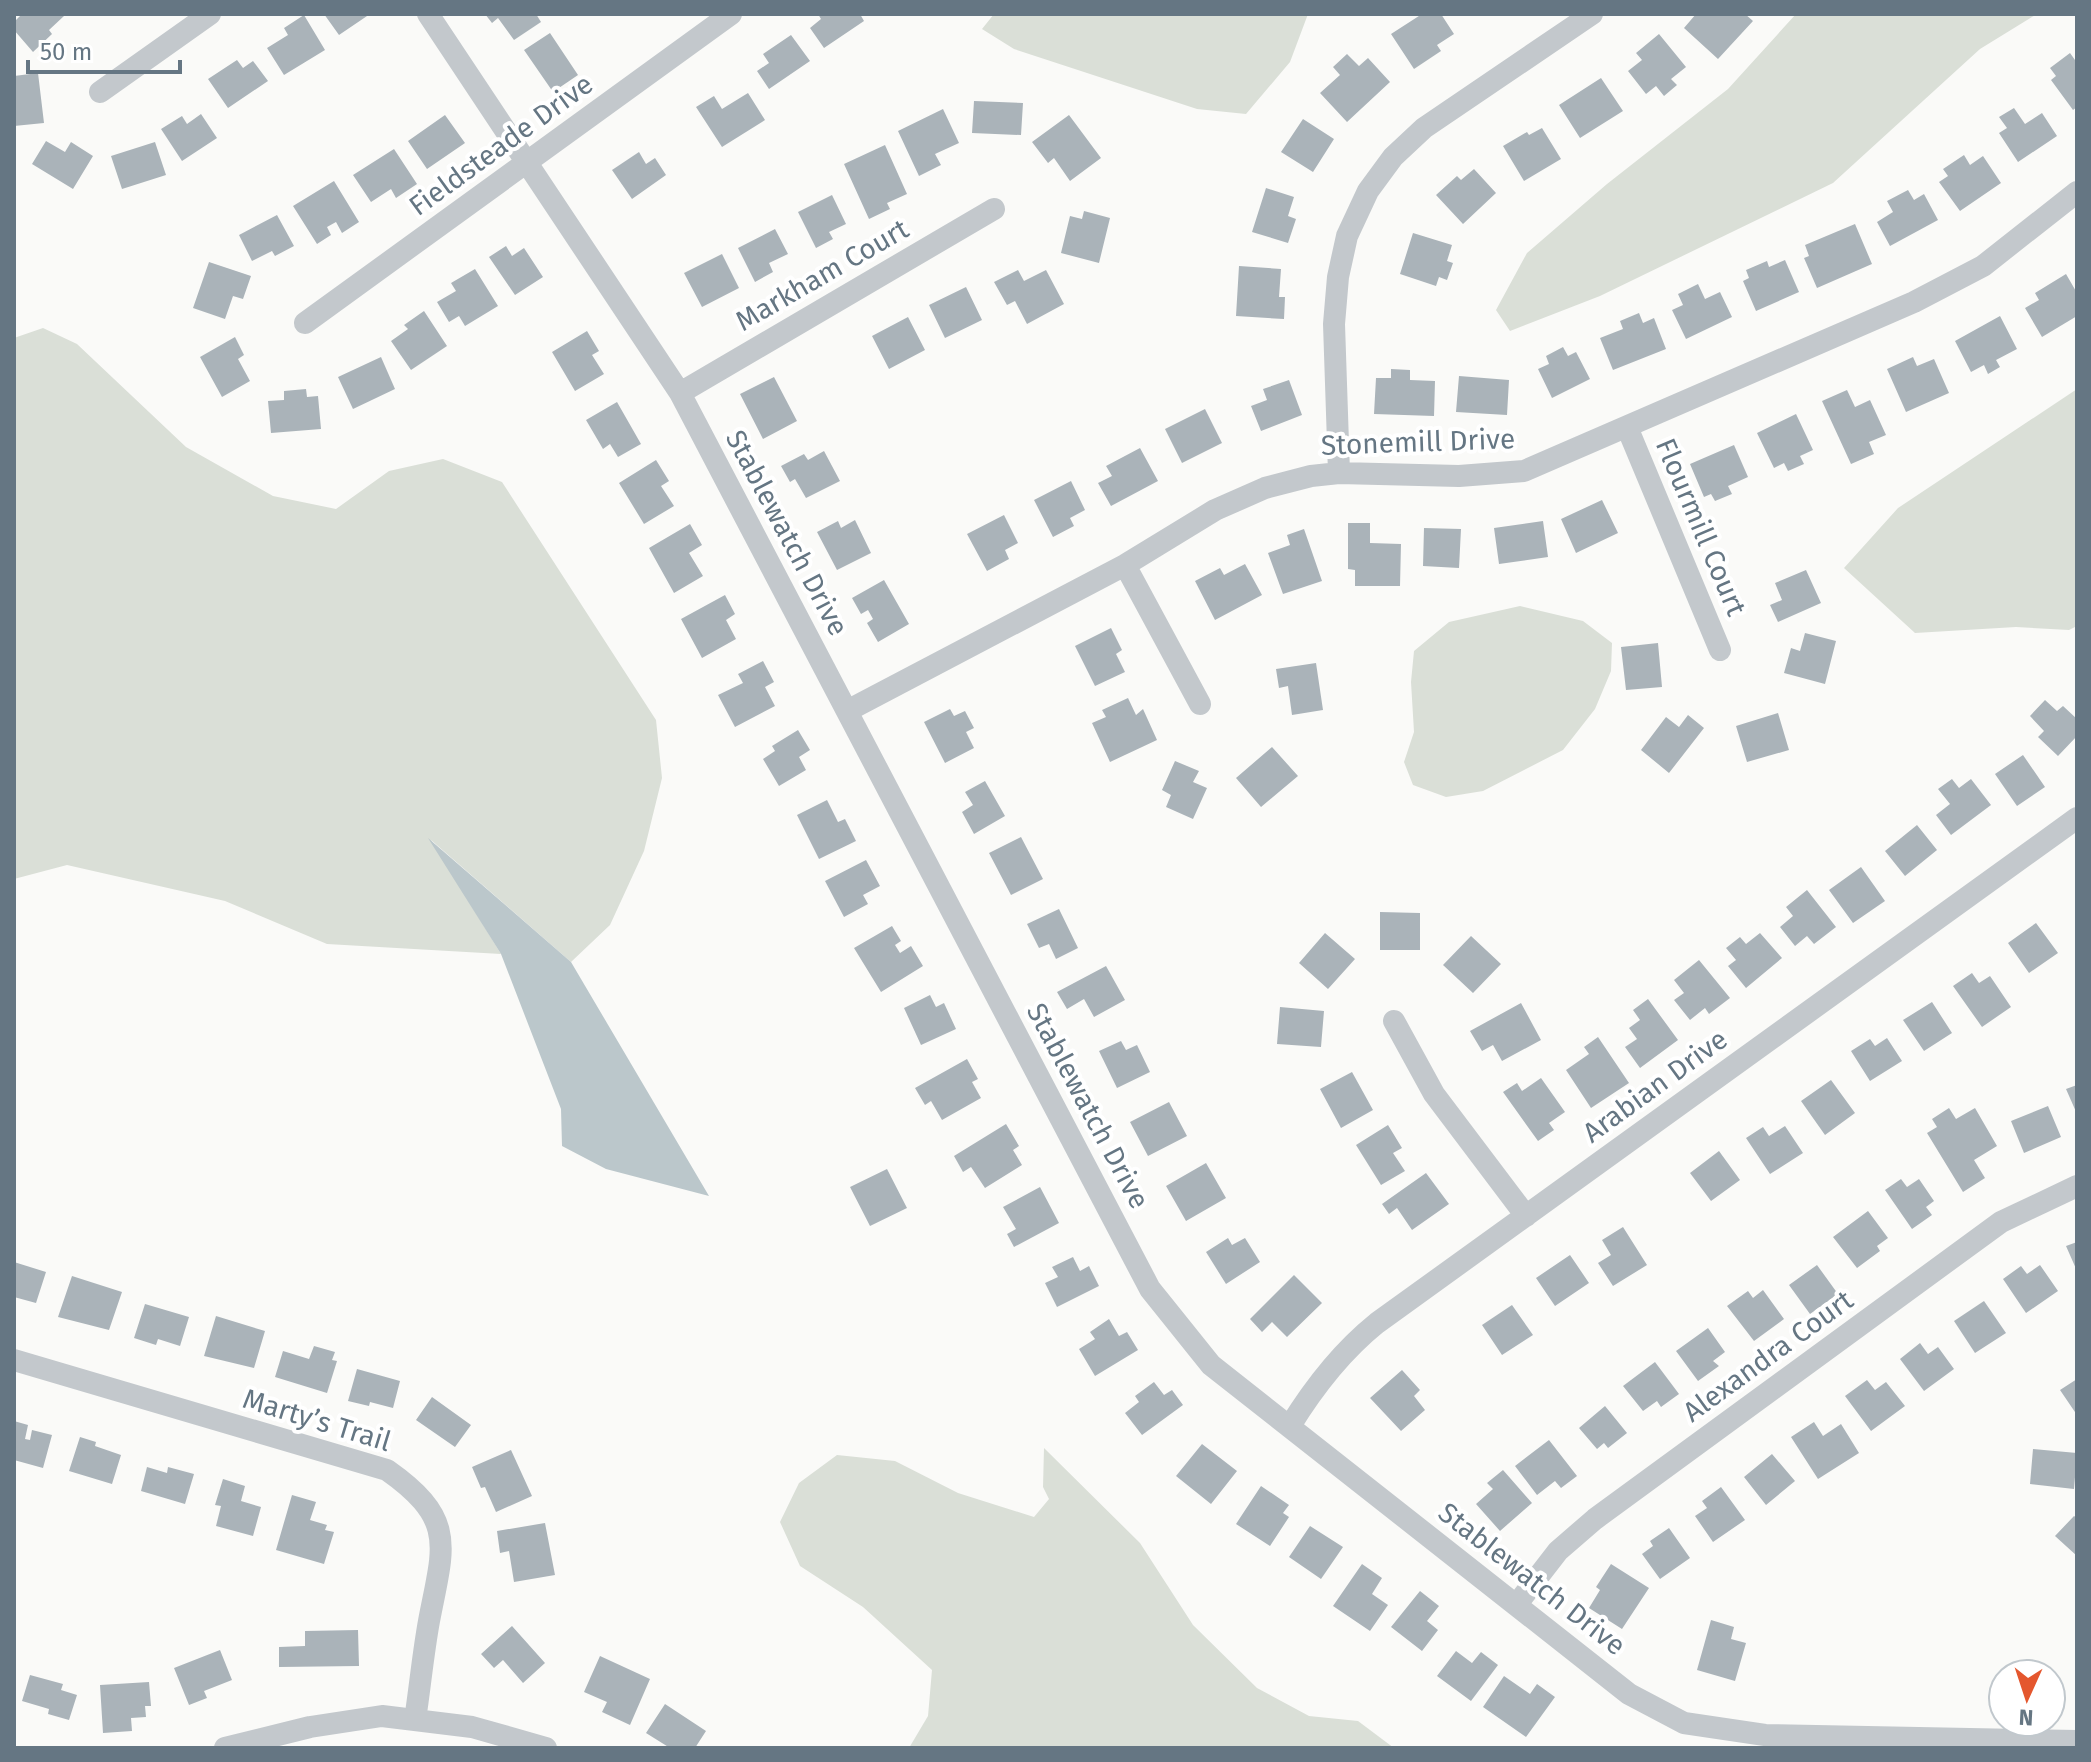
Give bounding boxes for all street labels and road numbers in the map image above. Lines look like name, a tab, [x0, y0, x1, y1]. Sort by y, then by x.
street label: Fieldsteade Drive	[403, 67, 599, 223]
street label: Markham Court	[730, 212, 915, 338]
street label: Stonemill Drive	[1320, 422, 1516, 462]
street label: Stablewatch Drive	[719, 425, 855, 641]
street label: Flourmill Court	[1649, 433, 1754, 621]
street label: Stablewatch Drive	[1020, 998, 1156, 1214]
street label: Arabian Drive	[1576, 1023, 1734, 1149]
street label: Alexandra Court	[1677, 1283, 1860, 1429]
street label: Marty’s Trail	[239, 1382, 395, 1458]
street label: Stablewatch Drive	[1432, 1496, 1632, 1662]

